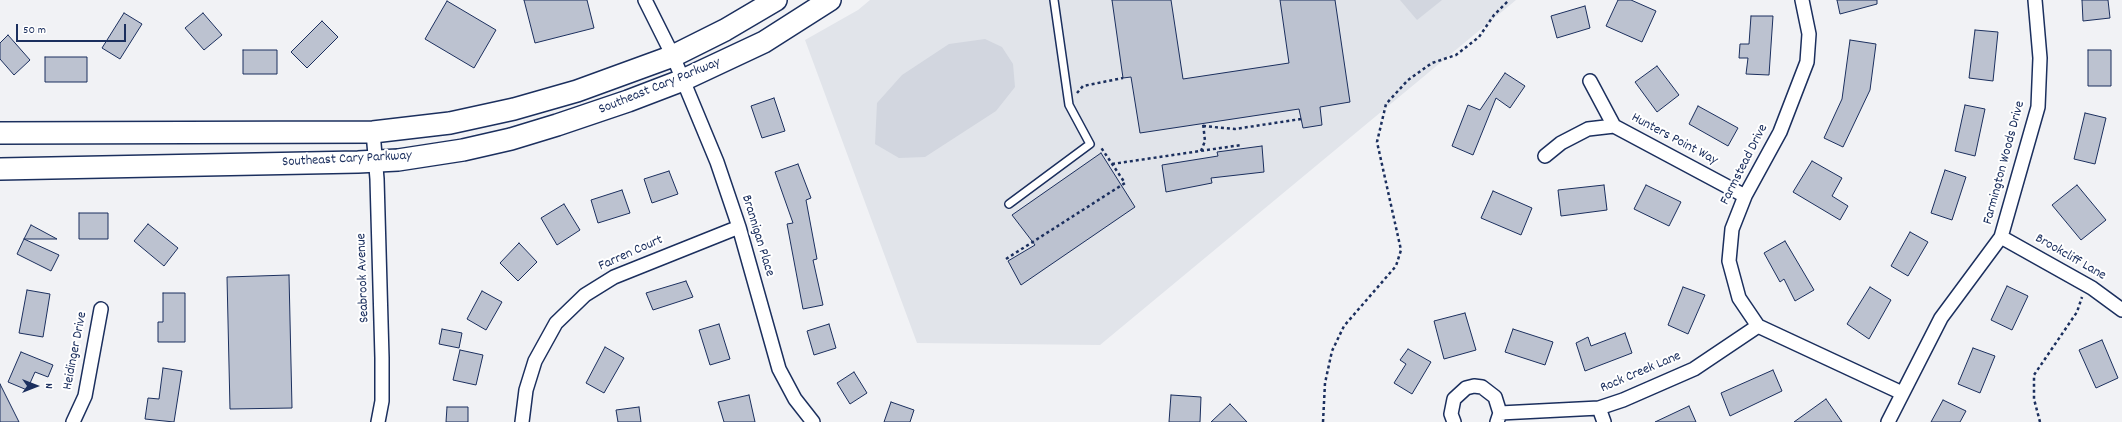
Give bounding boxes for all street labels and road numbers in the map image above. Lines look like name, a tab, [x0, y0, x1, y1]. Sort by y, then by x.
street label: Southeast Cary Parkway	[597, 55, 723, 119]
street label: Farmington Woods Drive	[1980, 99, 2030, 227]
street label: Hunters Point Way	[1628, 110, 1720, 170]
street label: Farmstead Drive	[1718, 122, 1772, 208]
street label: Southeast Cary Parkway	[282, 148, 412, 172]
street label: Brannigan Place	[737, 193, 777, 279]
street label: Brookcliff Lane	[2032, 231, 2108, 285]
street label: Farren Court	[596, 232, 666, 276]
street label: Seabrook Avenue	[354, 233, 374, 323]
street label: Heidinger Drive	[60, 311, 92, 391]
street label: Rock Creek Lane	[1598, 348, 1684, 398]

